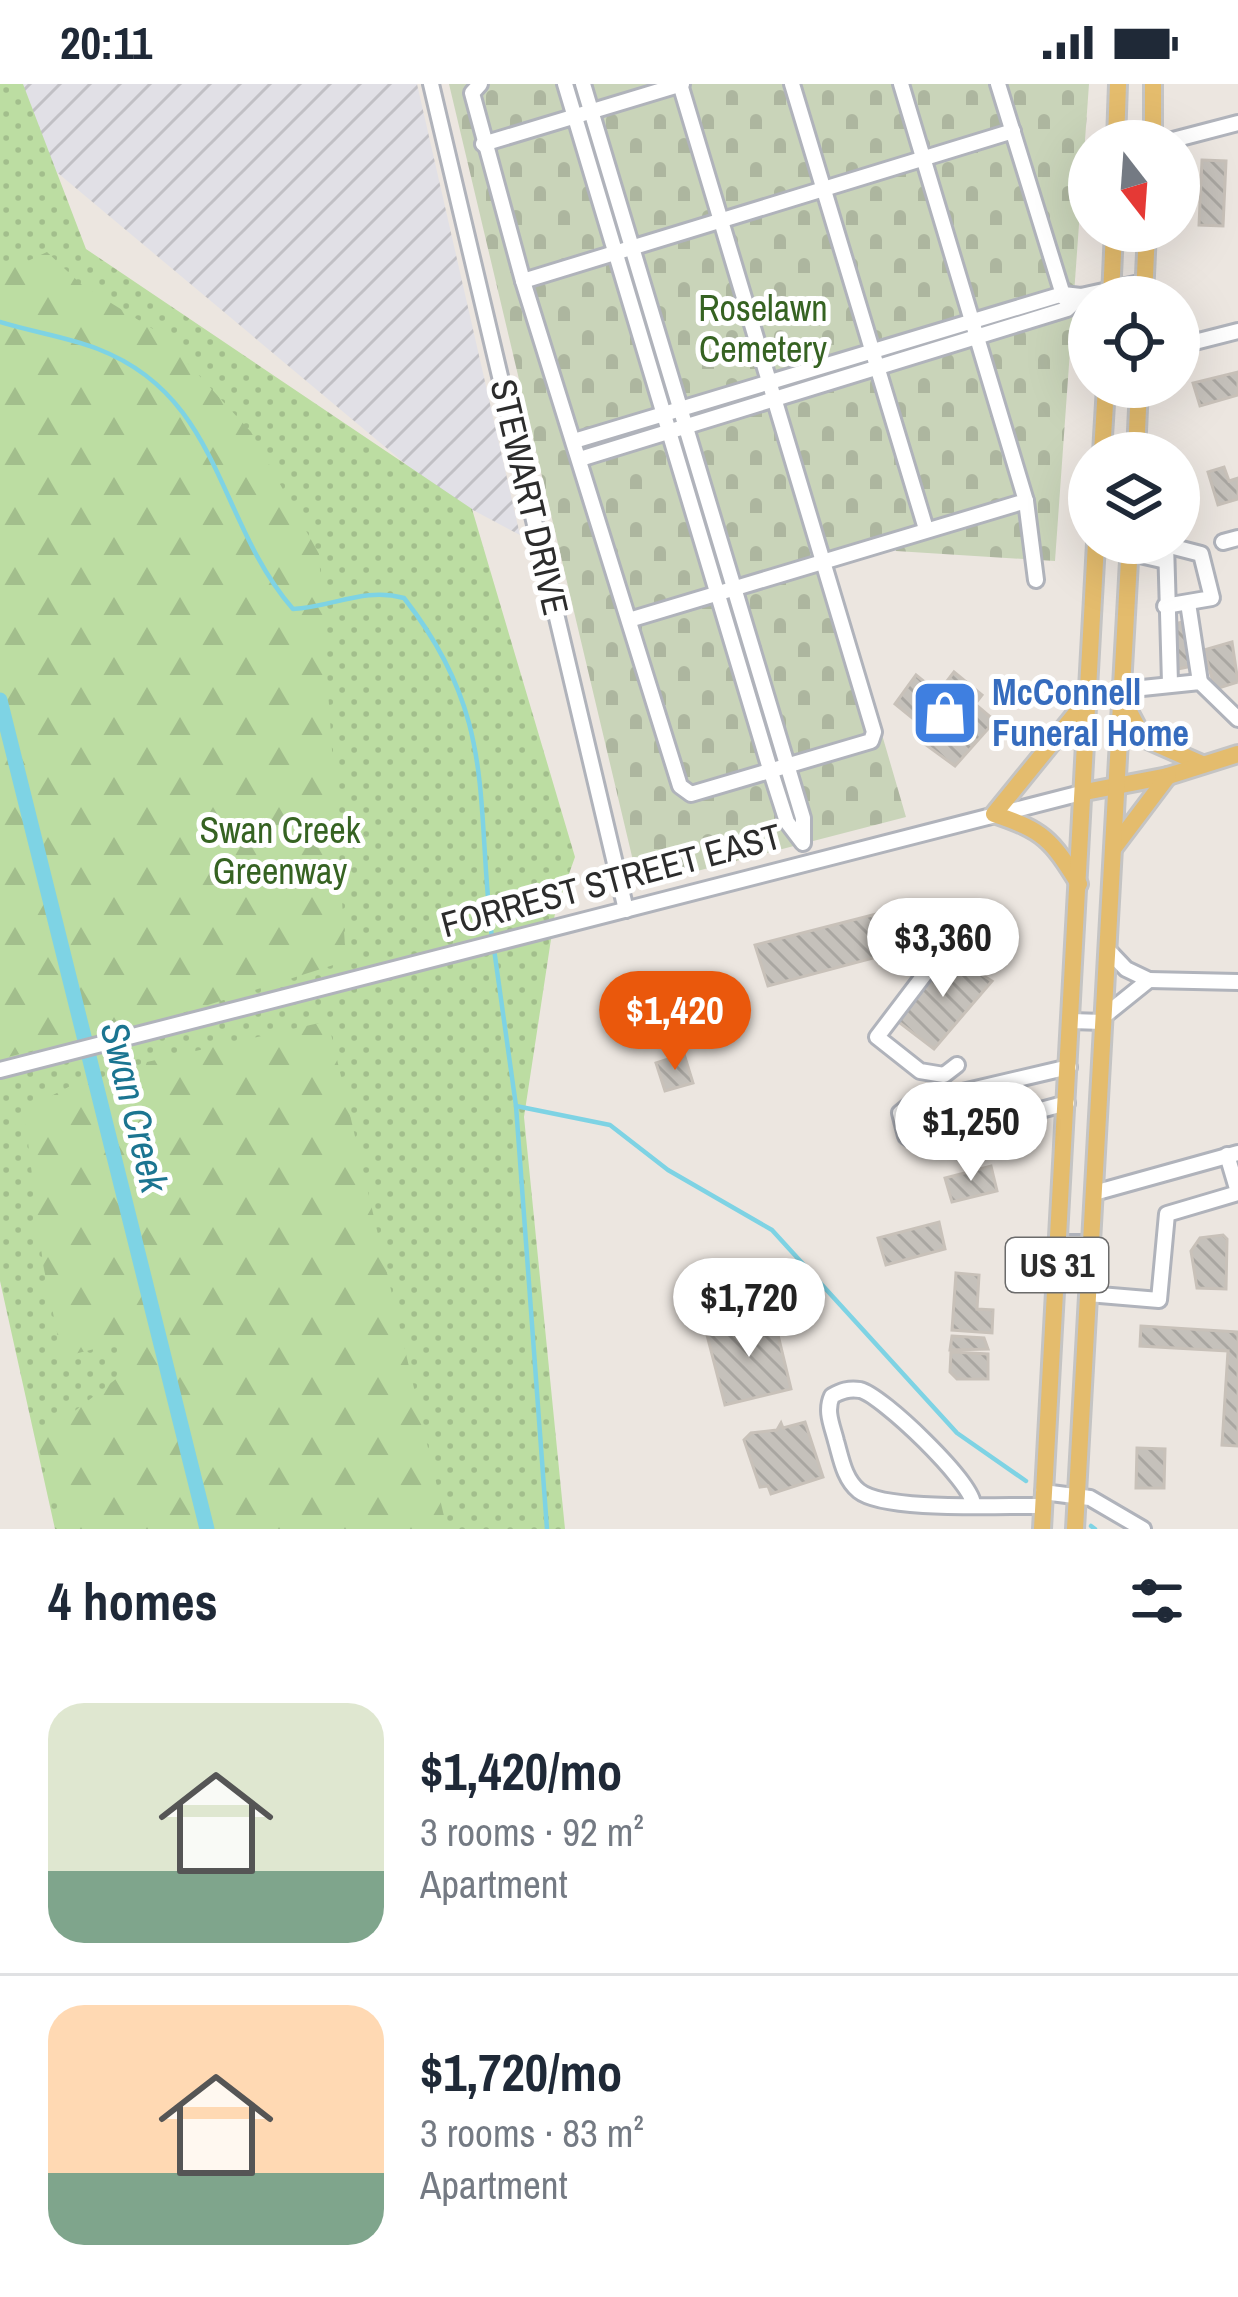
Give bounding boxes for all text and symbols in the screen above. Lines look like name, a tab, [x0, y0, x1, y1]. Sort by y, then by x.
text: 20:11	[60, 12, 152, 73]
north arrow	[1068, 120, 1200, 252]
map controls	[1068, 120, 1200, 564]
button: locate	[1068, 276, 1200, 408]
park label: Roselawn Cemetery	[698, 284, 828, 373]
street label: STEWART DRIVE	[480, 374, 580, 620]
button: layers	[1068, 432, 1200, 564]
place label: McConnell Funeral Home	[992, 668, 1189, 757]
shop icon: McConnell Funeral Home	[910, 678, 980, 748]
park label: Swan Creek Greenway	[200, 806, 361, 895]
street label: FORREST STREET EAST	[436, 812, 786, 948]
pin: $3,360	[845, 898, 1041, 1000]
text: $3,360	[894, 911, 992, 963]
pin: $1,420	[577, 971, 773, 1073]
text: $1,420	[626, 984, 724, 1036]
water label: Swan Creek	[89, 1016, 182, 1199]
pin: $1,250	[873, 1082, 1069, 1184]
text: $1,250	[922, 1095, 1020, 1147]
road number: US 31	[1006, 1238, 1108, 1292]
pin: $1,720	[651, 1258, 847, 1360]
text: $1,720	[700, 1271, 798, 1323]
text: 4 homes	[48, 1567, 218, 1636]
icon: filters	[1124, 1568, 1190, 1634]
text: $1,420/mo	[420, 1737, 622, 1806]
icon: home	[144, 1751, 288, 1895]
text: 3 rooms · 92 m²	[420, 1806, 644, 1858]
text: Apartment	[420, 1858, 568, 1910]
text: $1,720/mo	[420, 2038, 622, 2107]
icon: home	[144, 2053, 288, 2197]
text: 3 rooms · 83 m²	[420, 2107, 644, 2159]
text: Apartment	[420, 2159, 568, 2211]

